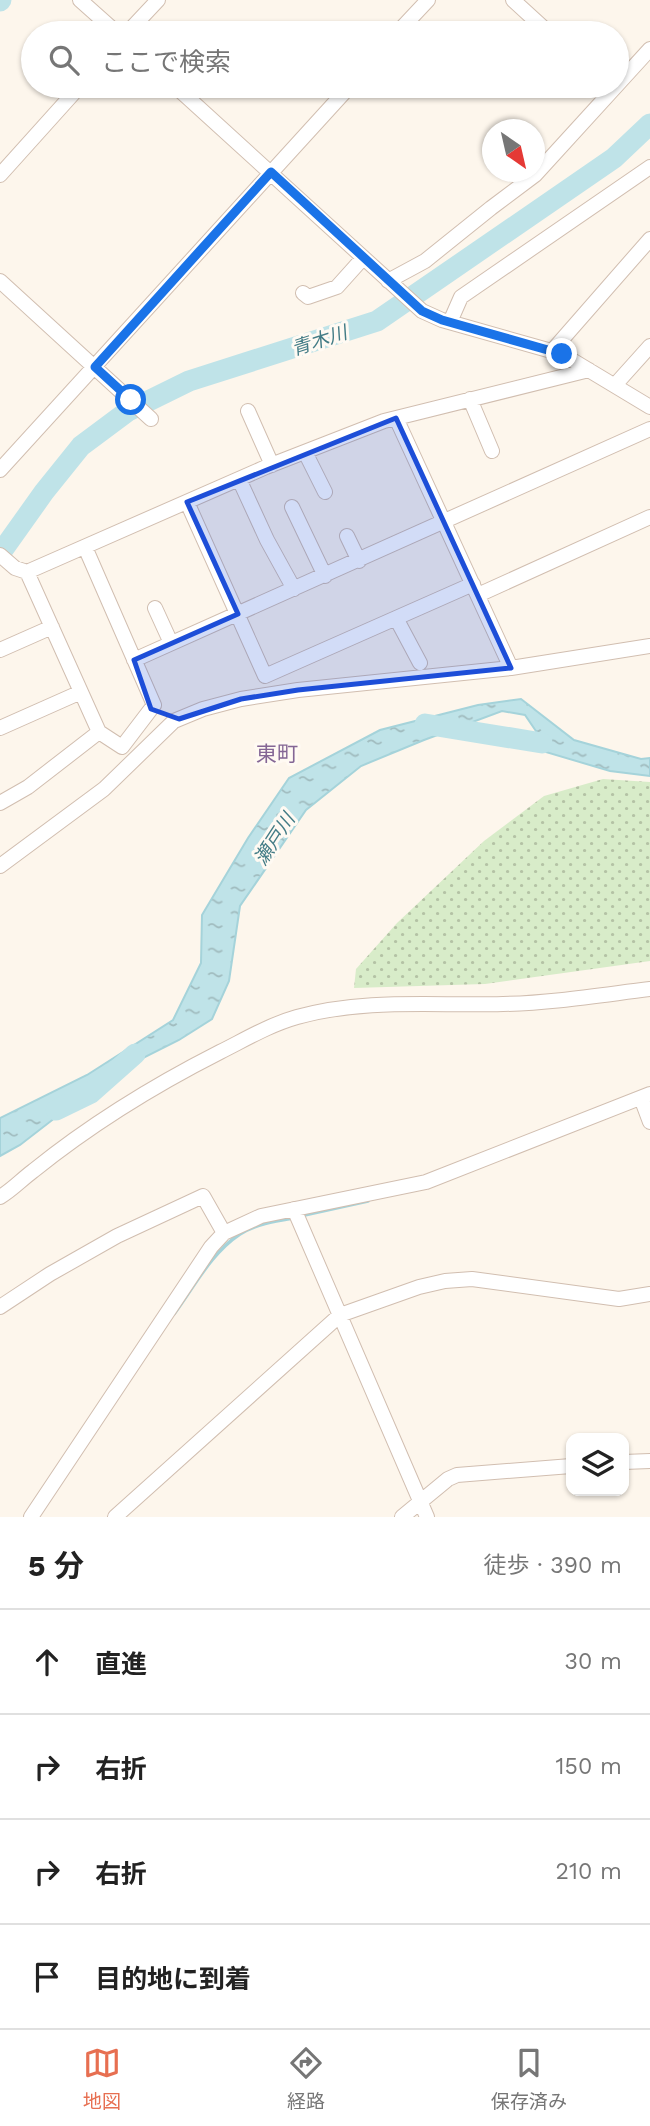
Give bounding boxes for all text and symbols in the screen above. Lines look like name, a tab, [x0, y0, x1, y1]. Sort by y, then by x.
search box	[21, 21, 629, 98]
icon: search	[45, 41, 83, 79]
text: ここで検索	[101, 47, 231, 77]
north arrow	[482, 119, 545, 182]
water label: 青木川	[288, 320, 352, 360]
route end	[546, 338, 577, 369]
route start	[115, 384, 146, 415]
district label: 東町	[256, 741, 298, 766]
water label: 瀬戸川	[249, 807, 301, 869]
map controls	[566, 1433, 629, 1496]
button: layers	[566, 1433, 629, 1496]
text: 5 分	[28, 1548, 84, 1583]
text: 徒歩 · 390 m	[483, 1552, 622, 1579]
icon: ahead	[28, 1643, 66, 1681]
text: 30 m	[565, 1648, 622, 1675]
text: 直進	[95, 1649, 147, 1679]
icon: right	[28, 1748, 66, 1786]
text: 150 m	[556, 1753, 622, 1780]
text: 右折	[95, 1754, 147, 1784]
icon: right	[28, 1853, 66, 1891]
text: 210 m	[556, 1858, 622, 1885]
text: 右折	[95, 1859, 147, 1889]
icon: arrive	[28, 1958, 66, 1996]
text: 目的地に到着	[95, 1964, 251, 1994]
tab: 地図	[83, 2044, 121, 2113]
tab: 経路	[287, 2044, 325, 2113]
tab: 保存済み	[491, 2044, 567, 2113]

